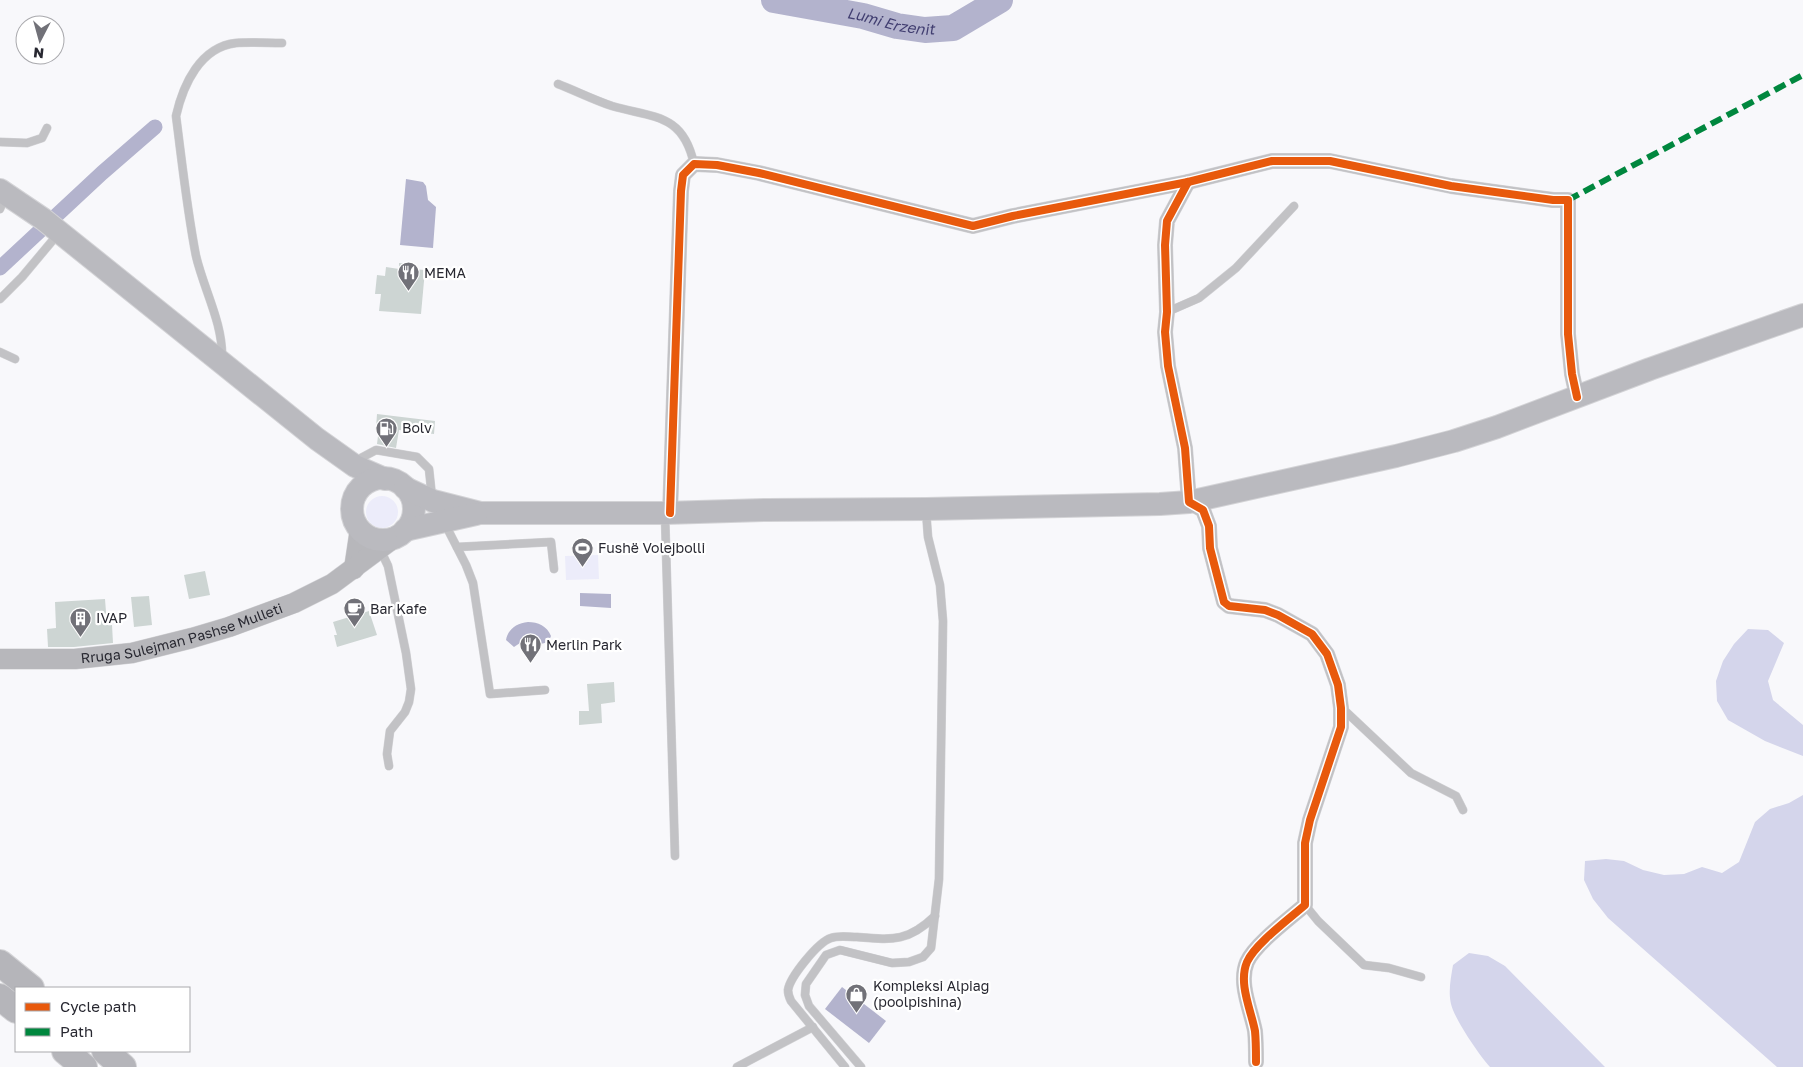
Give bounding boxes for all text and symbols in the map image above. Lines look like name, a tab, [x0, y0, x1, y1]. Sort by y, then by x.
water label: Lumi Erzenit	[846, 3, 937, 38]
north arrow	[15, 15, 65, 65]
text: N	[32, 44, 45, 62]
restaurant icon: MEMA	[396, 261, 420, 292]
place label: MEMA	[424, 264, 467, 281]
fuel station icon: Bolv	[374, 416, 398, 447]
place label: Bolv	[402, 419, 432, 436]
sports icon: Fushë Volejbolli	[570, 536, 594, 567]
place label: Fushë Volejbolli	[598, 539, 705, 556]
cafe icon: Bar Kafe	[342, 597, 366, 628]
street label: Rruga Sulejman Pashse Mulleti	[80, 599, 285, 666]
place label: Bar Kafe	[370, 600, 427, 617]
building icon: IVAP	[68, 606, 92, 637]
place label: IVAP	[96, 609, 127, 626]
restaurant icon: Merlin Park	[518, 633, 542, 664]
place label: Merlin Park	[546, 636, 622, 653]
place label: Kompleksi Alpiag (poolpishina)	[873, 977, 989, 1010]
shop icon: Kompleksi Alpiag (poolpishina)	[845, 982, 869, 1013]
legend	[15, 987, 190, 1052]
text: Cycle path	[60, 997, 136, 1015]
text: Path	[60, 1022, 93, 1040]

